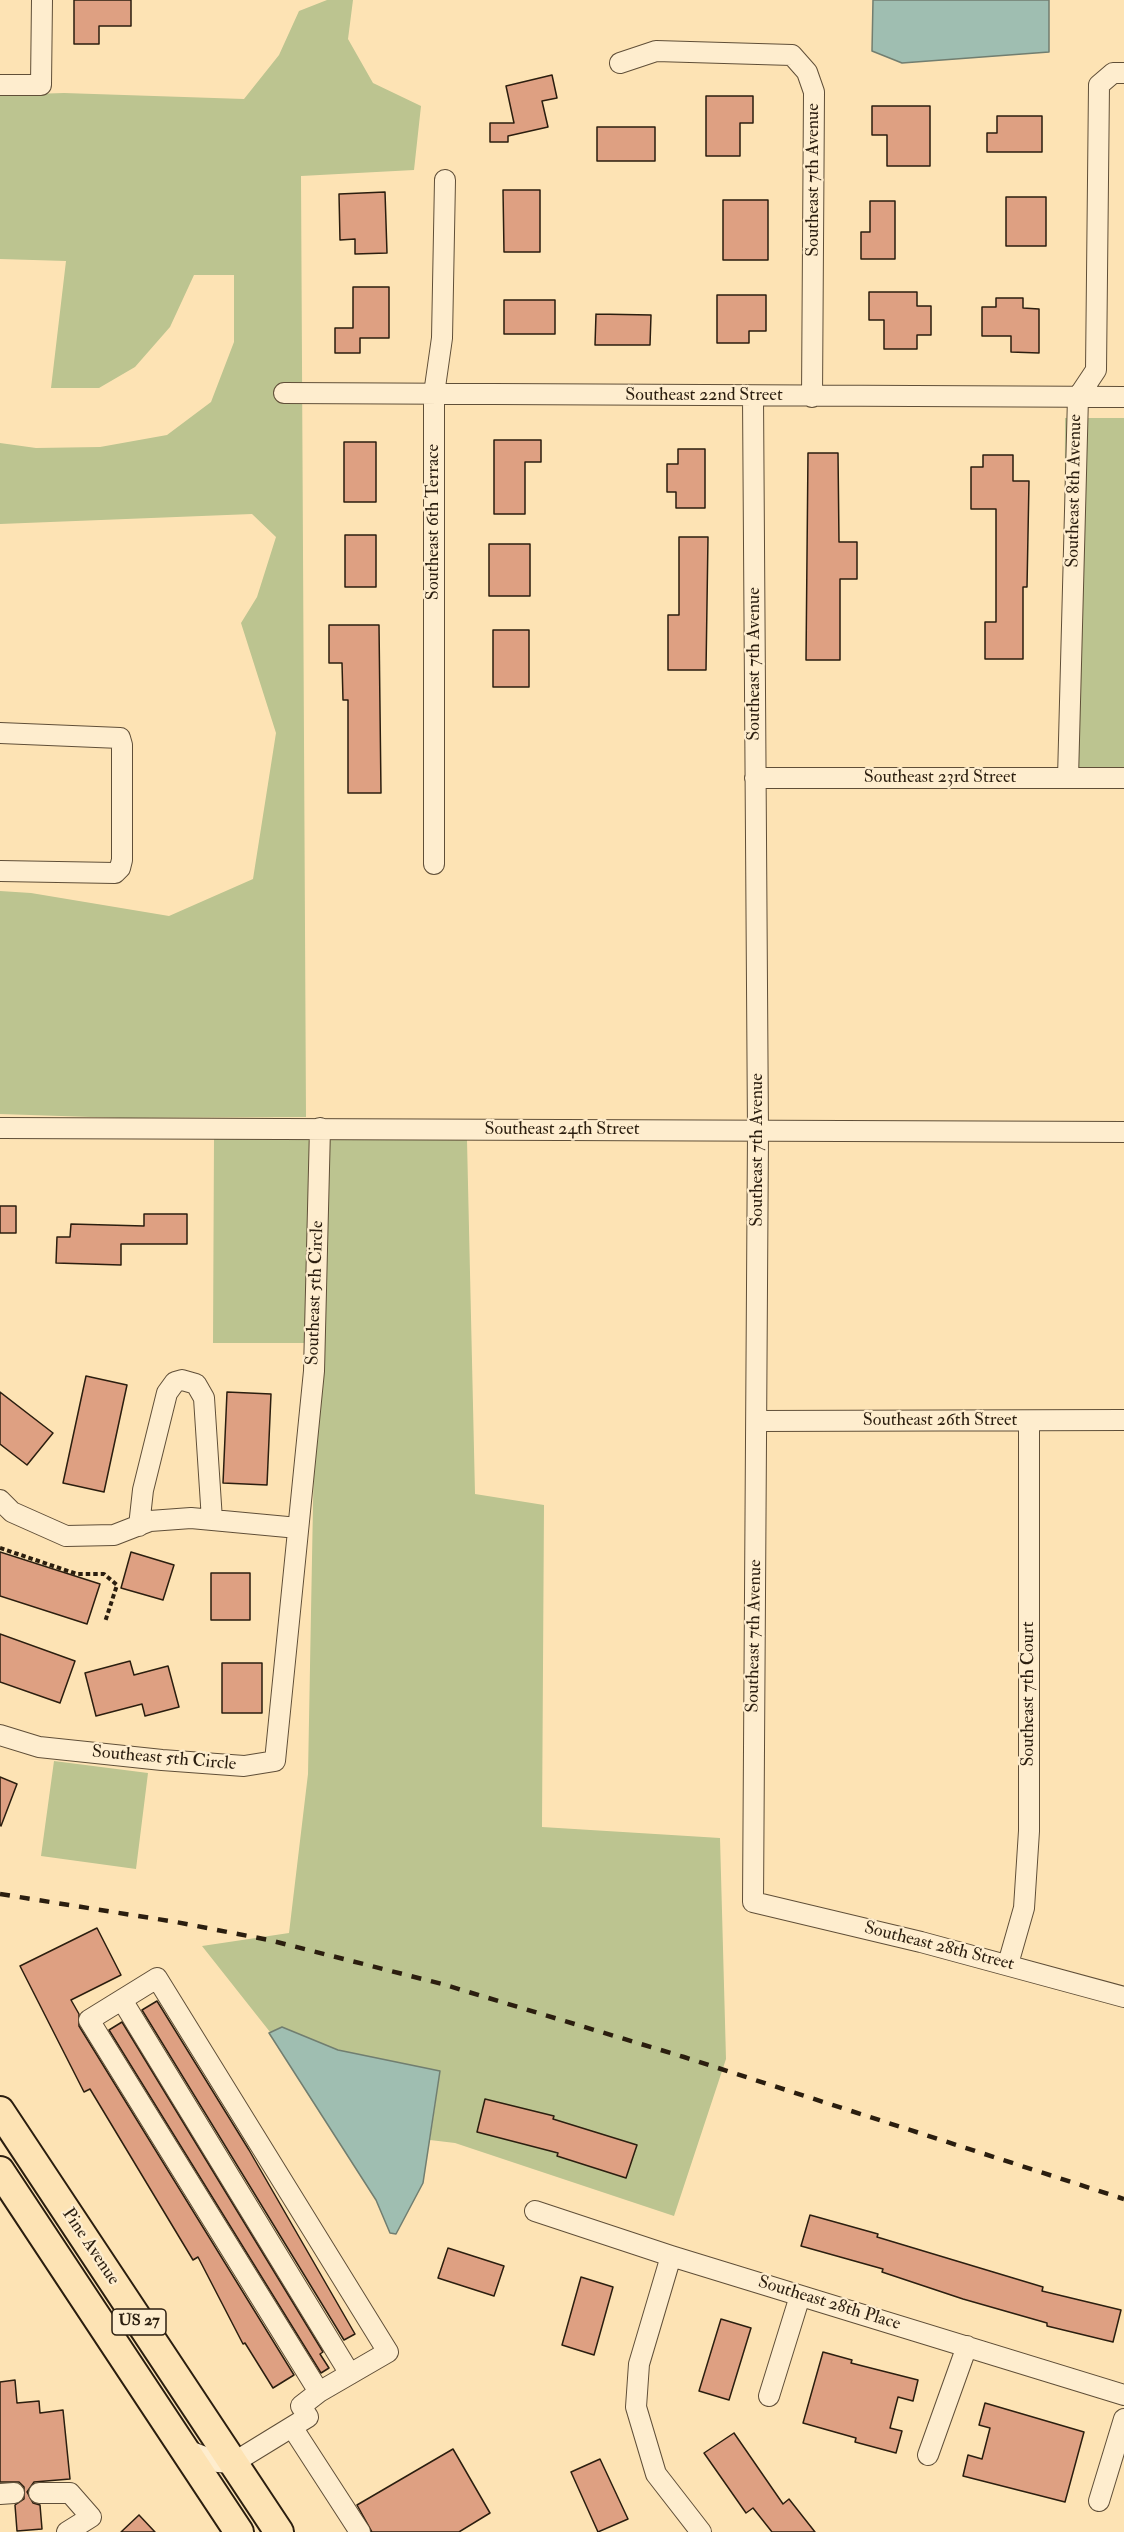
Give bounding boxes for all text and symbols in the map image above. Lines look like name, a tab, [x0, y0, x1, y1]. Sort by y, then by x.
street label: Southeast 7th Avenue	[803, 103, 825, 257]
street label: Southeast 22nd Street	[625, 385, 783, 407]
street label: Southeast 8th Avenue	[1063, 414, 1087, 568]
street label: Southeast 6th Terrace	[423, 444, 445, 600]
street label: Southeast 7th Avenue	[744, 587, 766, 741]
street label: Southeast 23rd Street	[864, 767, 1016, 789]
street label: Southeast 7th Avenue	[747, 1073, 769, 1227]
street label: Southeast 24th Street	[484, 1119, 640, 1141]
street label: Southeast 5th Circle	[303, 1220, 329, 1366]
street label: Southeast 26th Street	[863, 1410, 1017, 1432]
street label: Southeast 7th Avenue	[743, 1559, 767, 1713]
street label: Southeast 7th Court	[1018, 1622, 1040, 1766]
street label: Southeast 5th Circle	[91, 1742, 237, 1776]
street label: Southeast 28th Street	[862, 1918, 1016, 1976]
street label: Pine Avenue	[56, 2205, 124, 2289]
street label: Southeast 28th Place	[755, 2272, 903, 2336]
road number: US 27	[112, 2309, 166, 2335]

